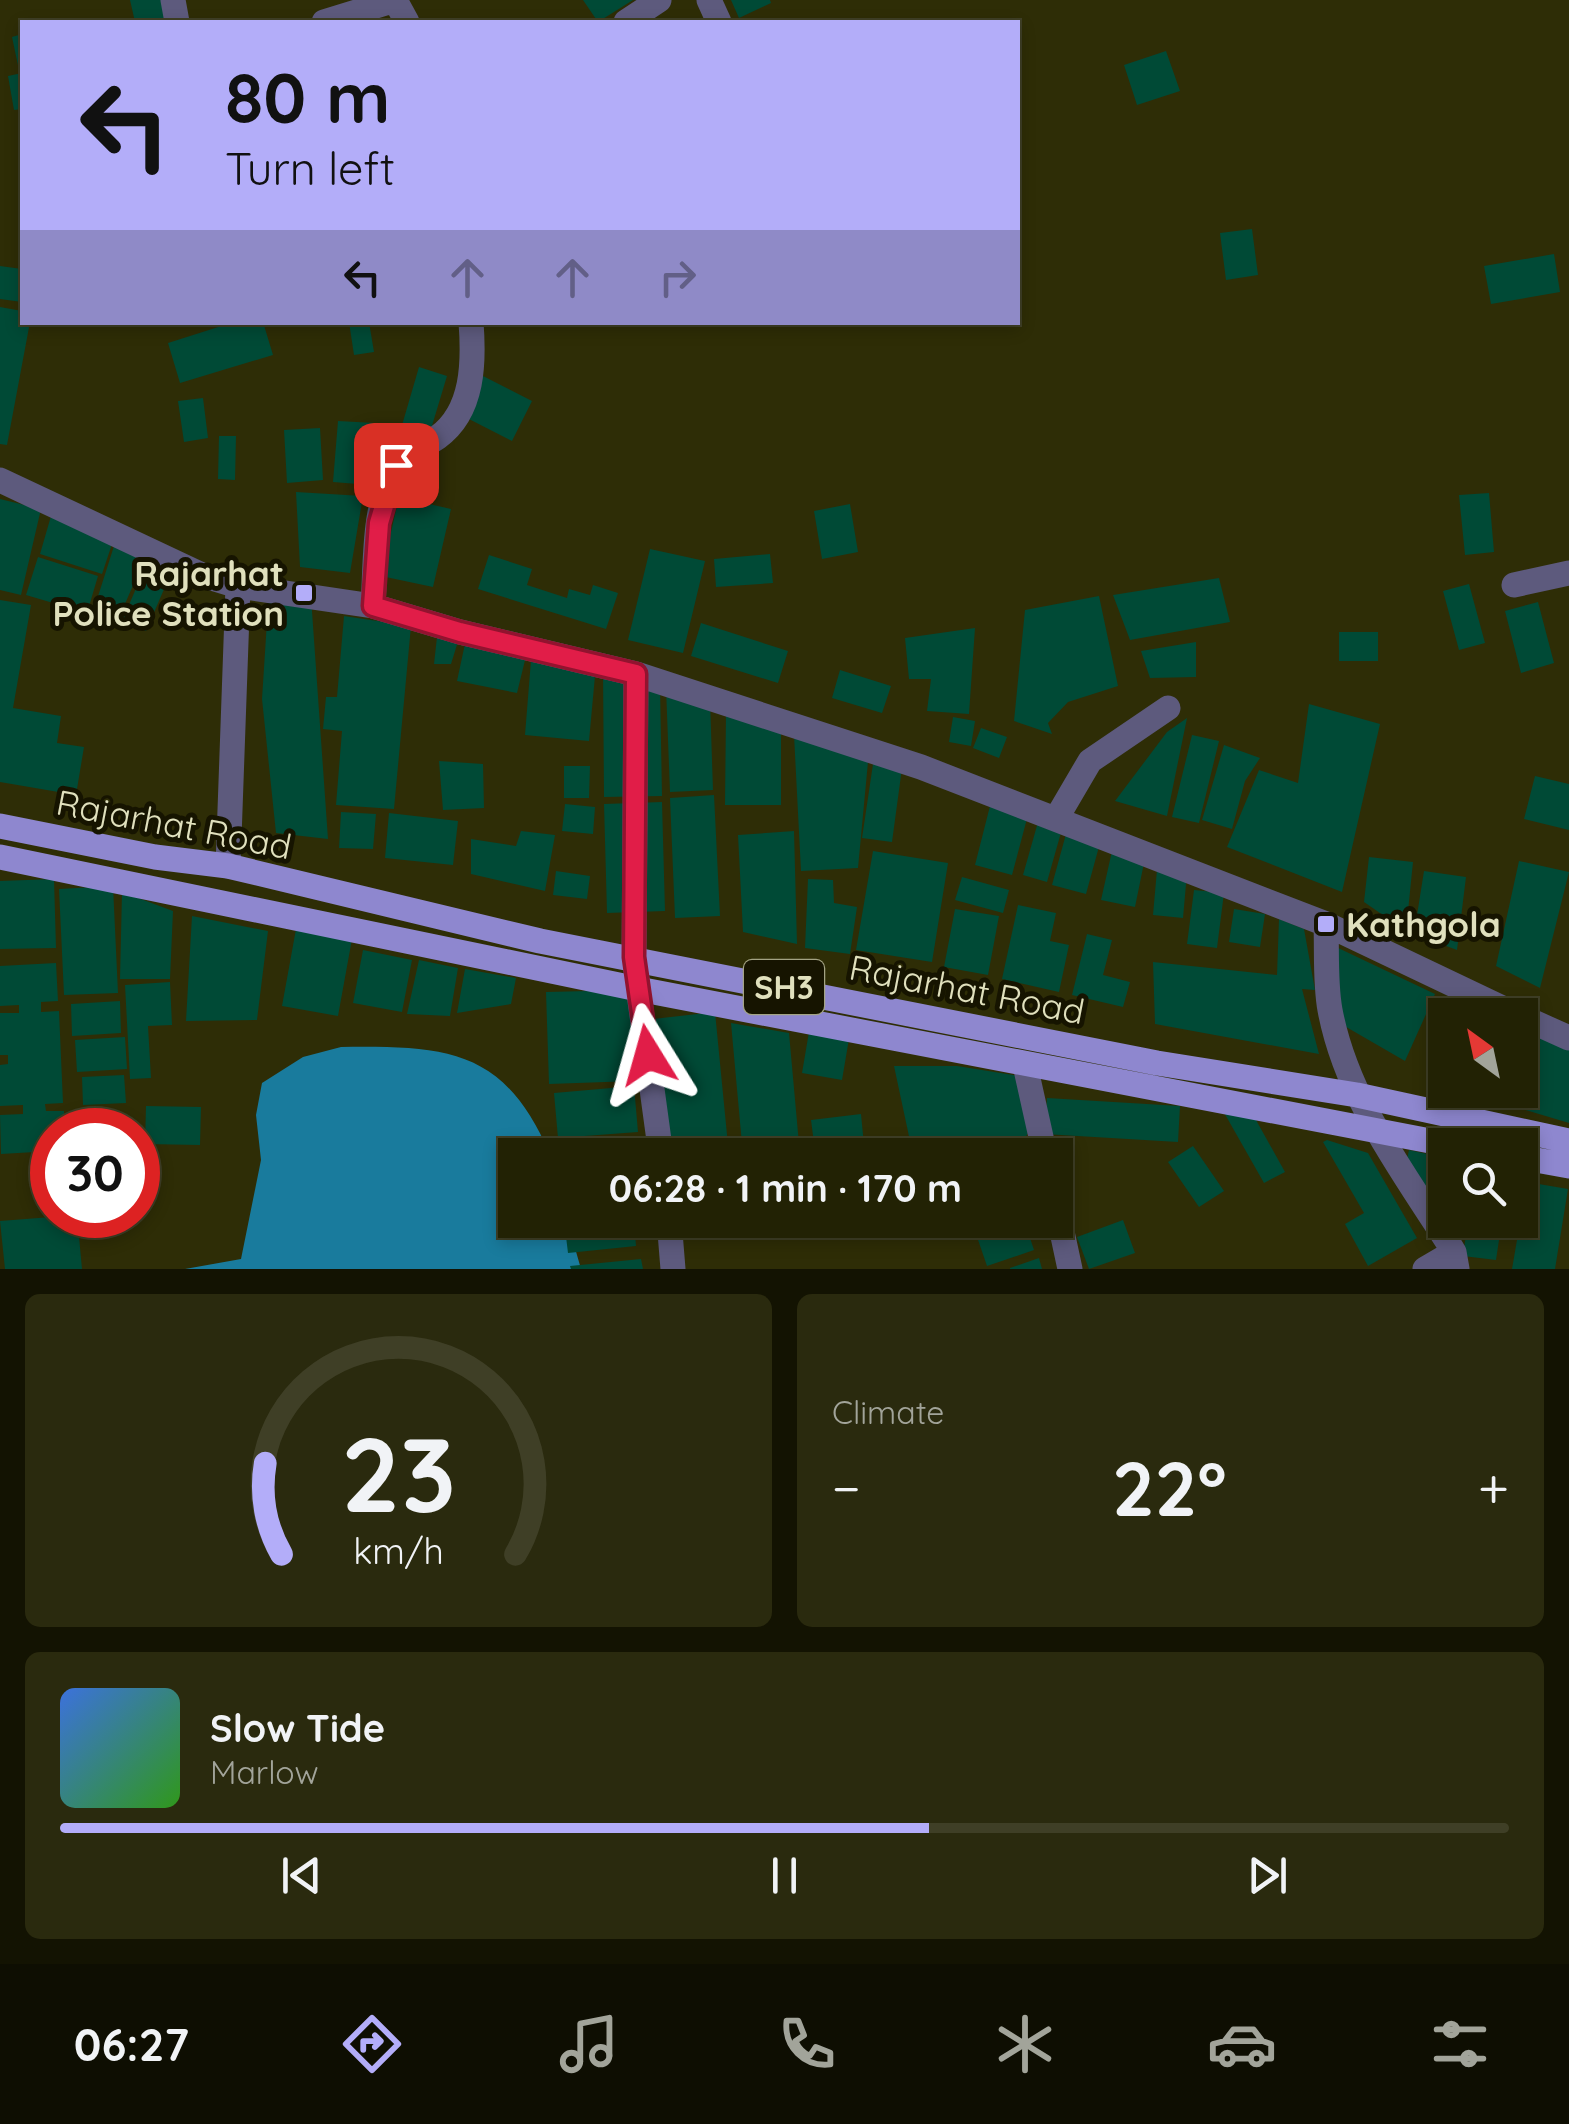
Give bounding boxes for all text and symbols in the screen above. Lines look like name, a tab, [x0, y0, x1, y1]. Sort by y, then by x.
text: 80 m	[225, 53, 390, 141]
icon: left	[60, 60, 190, 190]
text: Turn left	[225, 140, 395, 196]
icon: left	[335, 250, 390, 305]
icon: ahead	[440, 250, 495, 305]
icon: ahead	[545, 250, 600, 305]
icon: right	[650, 250, 705, 305]
pin	[354, 423, 439, 508]
icon: arrive	[369, 438, 424, 493]
place label: Rajarhat Police Station	[53, 551, 284, 635]
marker: Rajarhat Police Station	[293, 582, 315, 604]
street label: Rajarhat Road	[53, 780, 295, 868]
place label: Kathgola	[1346, 902, 1501, 946]
marker: Kathgola	[1315, 913, 1337, 935]
street label: Rajarhat Road	[846, 945, 1088, 1033]
road number: SH3	[744, 960, 824, 1014]
north arrow	[1428, 998, 1538, 1108]
map controls	[1428, 998, 1538, 1238]
position arrow	[596, 1003, 700, 1107]
speed limit sign: 30	[30, 1108, 160, 1238]
button: search	[1428, 1128, 1538, 1238]
text: 06:28 · 1 min · 170 m	[609, 1164, 962, 1212]
text: Climate	[832, 1392, 944, 1432]
text: 23	[341, 1408, 456, 1538]
text: 22°	[1112, 1441, 1227, 1535]
text: −	[832, 1453, 861, 1522]
text: +	[1478, 1453, 1509, 1522]
text: km/h	[353, 1528, 444, 1573]
text: Slow Tide	[210, 1704, 385, 1752]
text: Marlow	[210, 1752, 319, 1792]
icon: previous	[274, 1848, 329, 1903]
icon: pause	[757, 1848, 812, 1903]
icon: next	[1240, 1848, 1295, 1903]
icon: directions	[337, 2009, 407, 2079]
icon: music	[554, 2009, 624, 2079]
icon: phone	[772, 2009, 842, 2079]
icon: climate	[990, 2009, 1060, 2079]
icon: car	[1207, 2009, 1277, 2079]
icon: filters	[1425, 2009, 1495, 2079]
text: 06:27	[74, 2016, 189, 2072]

